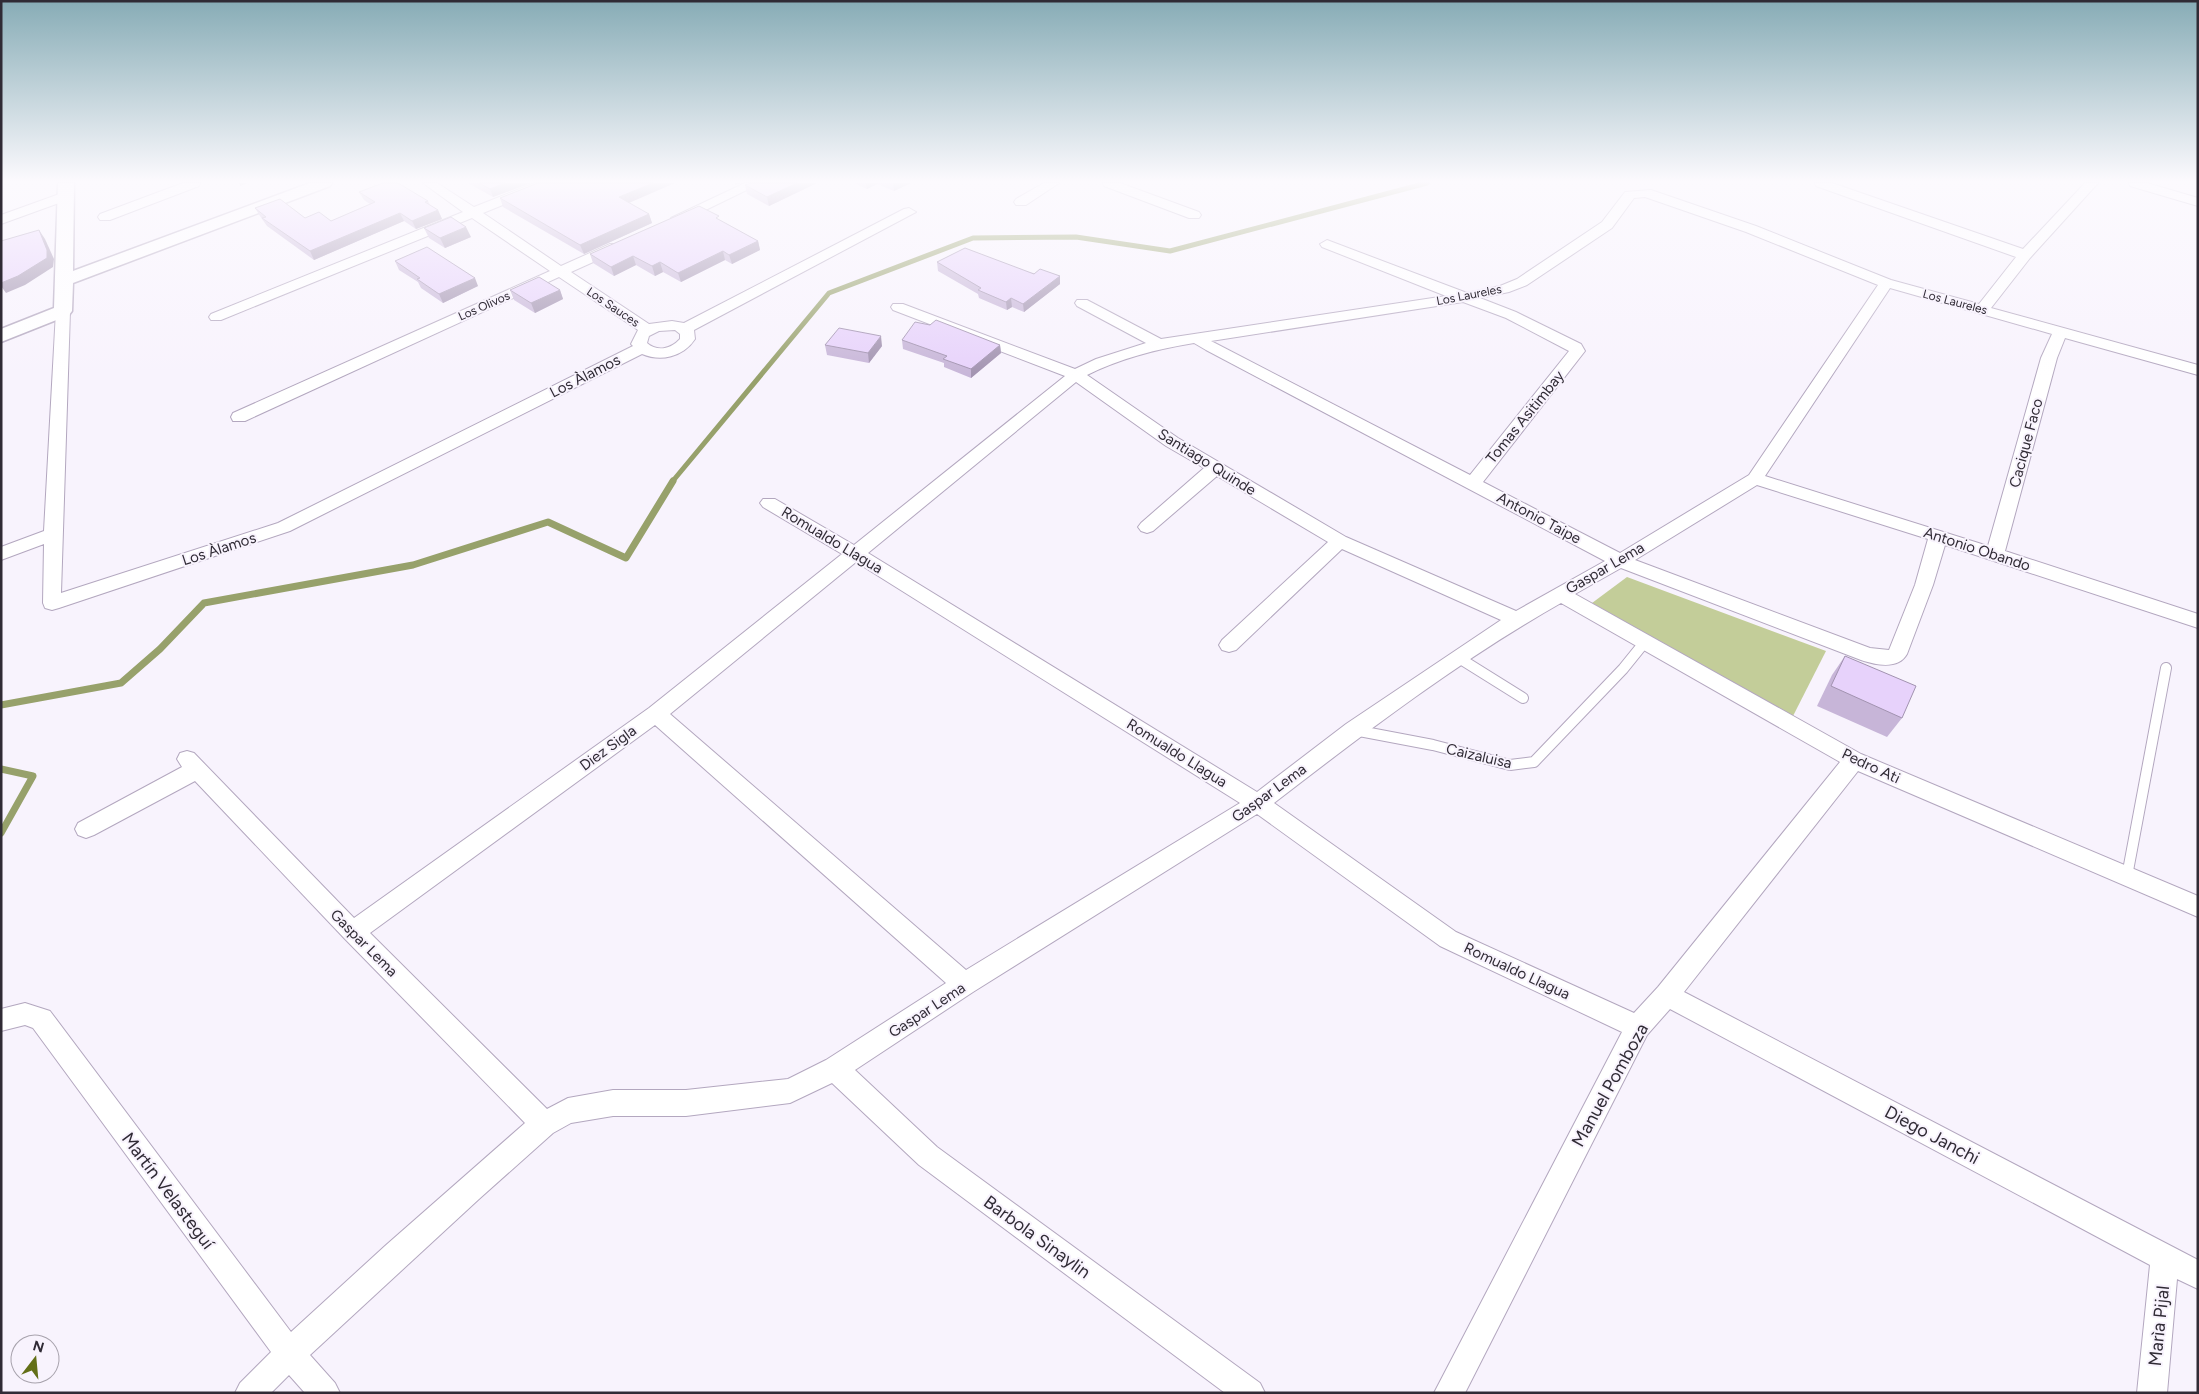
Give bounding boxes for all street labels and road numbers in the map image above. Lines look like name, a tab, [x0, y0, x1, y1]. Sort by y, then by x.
street label: Los Laureles	[1435, 282, 1503, 308]
street label: Los Sauces	[584, 284, 642, 330]
street label: Los Laureles	[1921, 287, 1989, 317]
street label: Los Olivos	[456, 288, 512, 324]
street label: Los Àlamos	[547, 351, 623, 401]
street label: Tomas Asitimbay	[1482, 367, 1568, 467]
street label: Cacique Faco	[2005, 396, 2047, 490]
street label: Santiago Quinde	[1155, 425, 1259, 499]
street label: Antonio Taipe	[1494, 488, 1584, 548]
street label: Romualdo Llagua	[778, 503, 886, 577]
street label: Antonio Obando	[1921, 523, 2033, 575]
street label: Los Àlamos	[180, 529, 258, 569]
street label: Gaspar Lema	[1563, 538, 1647, 598]
street label: Romualdo Llagua	[1123, 715, 1231, 791]
street label: Diez Sigla	[576, 721, 640, 775]
street label: Caizaluisa	[1444, 740, 1514, 772]
street label: Pedro Ati	[1839, 745, 1903, 787]
street label: Gaspar Lema	[1228, 760, 1310, 826]
street label: Gaspar Lema	[327, 906, 401, 980]
street label: Romualdo Llagua	[1461, 939, 1573, 1003]
street label: Gaspar Lema	[885, 979, 969, 1041]
street label: Manuel Pomboza	[1567, 1019, 1653, 1151]
street label: Diego Janchi	[1881, 1101, 1983, 1169]
street label: Martín Velasteguí	[117, 1128, 220, 1254]
street label: Barbola Sinaylin	[979, 1191, 1095, 1283]
street label: Marìa Pijal	[2144, 1285, 2174, 1367]

